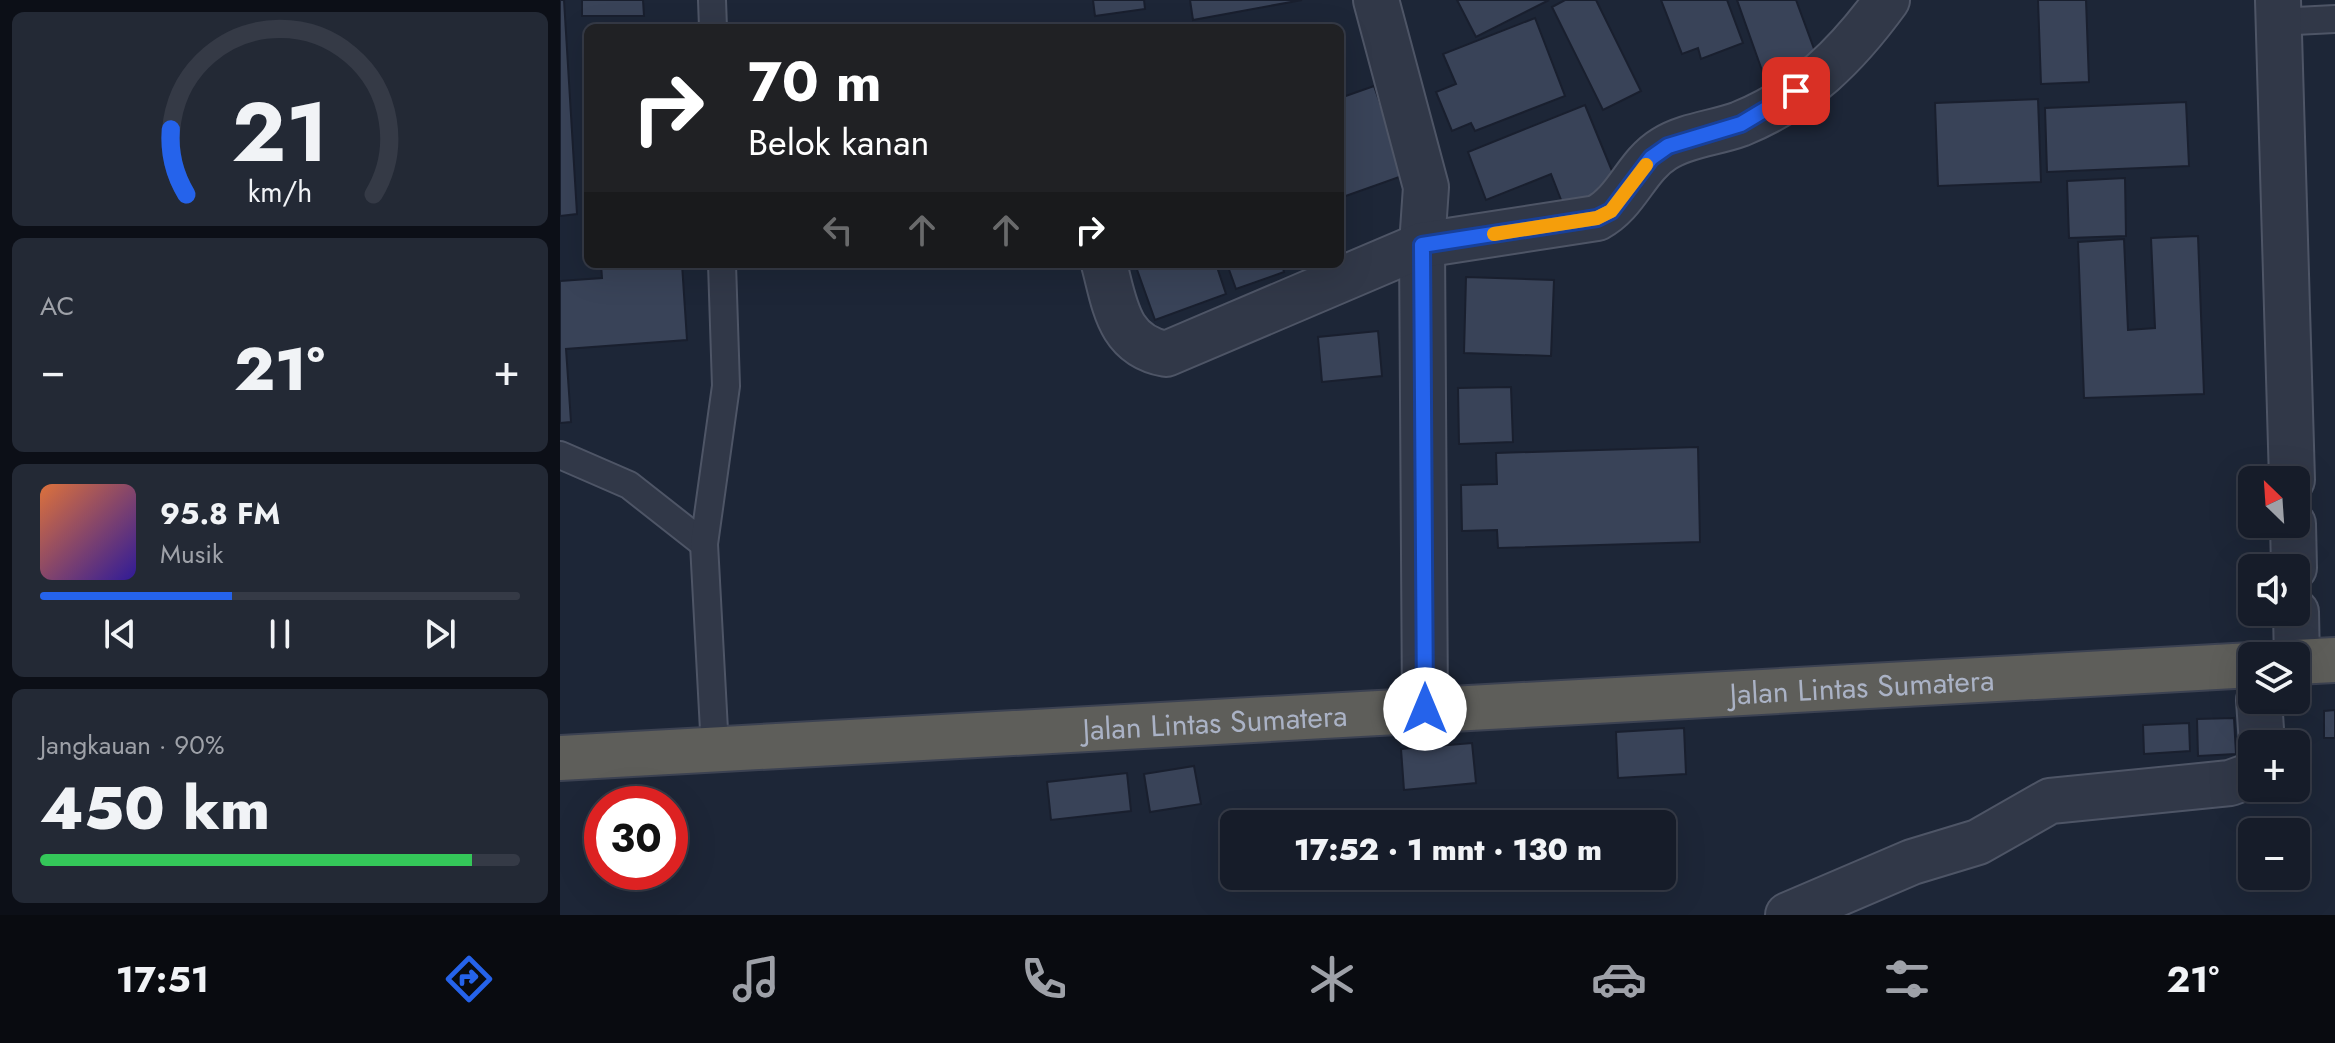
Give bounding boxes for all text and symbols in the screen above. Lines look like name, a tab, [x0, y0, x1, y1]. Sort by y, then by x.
text: 70 m	[748, 41, 882, 122]
icon: right	[616, 56, 720, 160]
pin	[1762, 57, 1830, 125]
icon: arrive	[1774, 69, 1818, 113]
text: 21	[232, 71, 328, 191]
text: Belok kanan	[748, 116, 929, 168]
text: km/h	[248, 171, 312, 213]
icon: left	[816, 208, 860, 252]
icon: ahead	[900, 208, 944, 252]
icon: ahead	[984, 208, 1028, 252]
icon: right	[1068, 208, 1112, 252]
text: AC	[40, 287, 74, 325]
text: 21°	[234, 326, 325, 413]
text: −	[40, 338, 66, 402]
text: +	[493, 338, 520, 402]
north arrow	[2238, 466, 2310, 538]
map controls	[2238, 466, 2310, 890]
text: 95.8 FM	[160, 492, 280, 535]
text: Musik	[160, 535, 223, 573]
button: sound	[2238, 554, 2310, 626]
icon: previous	[98, 612, 142, 656]
icon: pause	[258, 612, 302, 656]
icon: next	[418, 612, 462, 656]
button: layers	[2238, 642, 2310, 714]
street label: Jalan Lintas Sumatera	[1725, 658, 1995, 715]
position arrow	[1383, 667, 1467, 751]
street label: Jalan Lintas Sumatera	[1078, 693, 1348, 751]
text: Jangkauan · 90%	[40, 726, 224, 764]
button: +	[2238, 730, 2310, 802]
text: 450 km	[40, 765, 270, 852]
speed limit sign: 30	[584, 786, 688, 890]
button: −	[2238, 818, 2310, 890]
text: 17:52 · 1 mnt · 130 m	[1294, 828, 1602, 871]
icon: directions	[441, 951, 497, 1007]
icon: music	[728, 951, 784, 1007]
icon: phone	[1016, 951, 1072, 1007]
icon: climate	[1304, 951, 1360, 1007]
icon: car	[1591, 951, 1647, 1007]
icon: filters	[1879, 951, 1935, 1007]
text: 17:51	[116, 953, 209, 1005]
text: 21°	[2166, 953, 2219, 1005]

